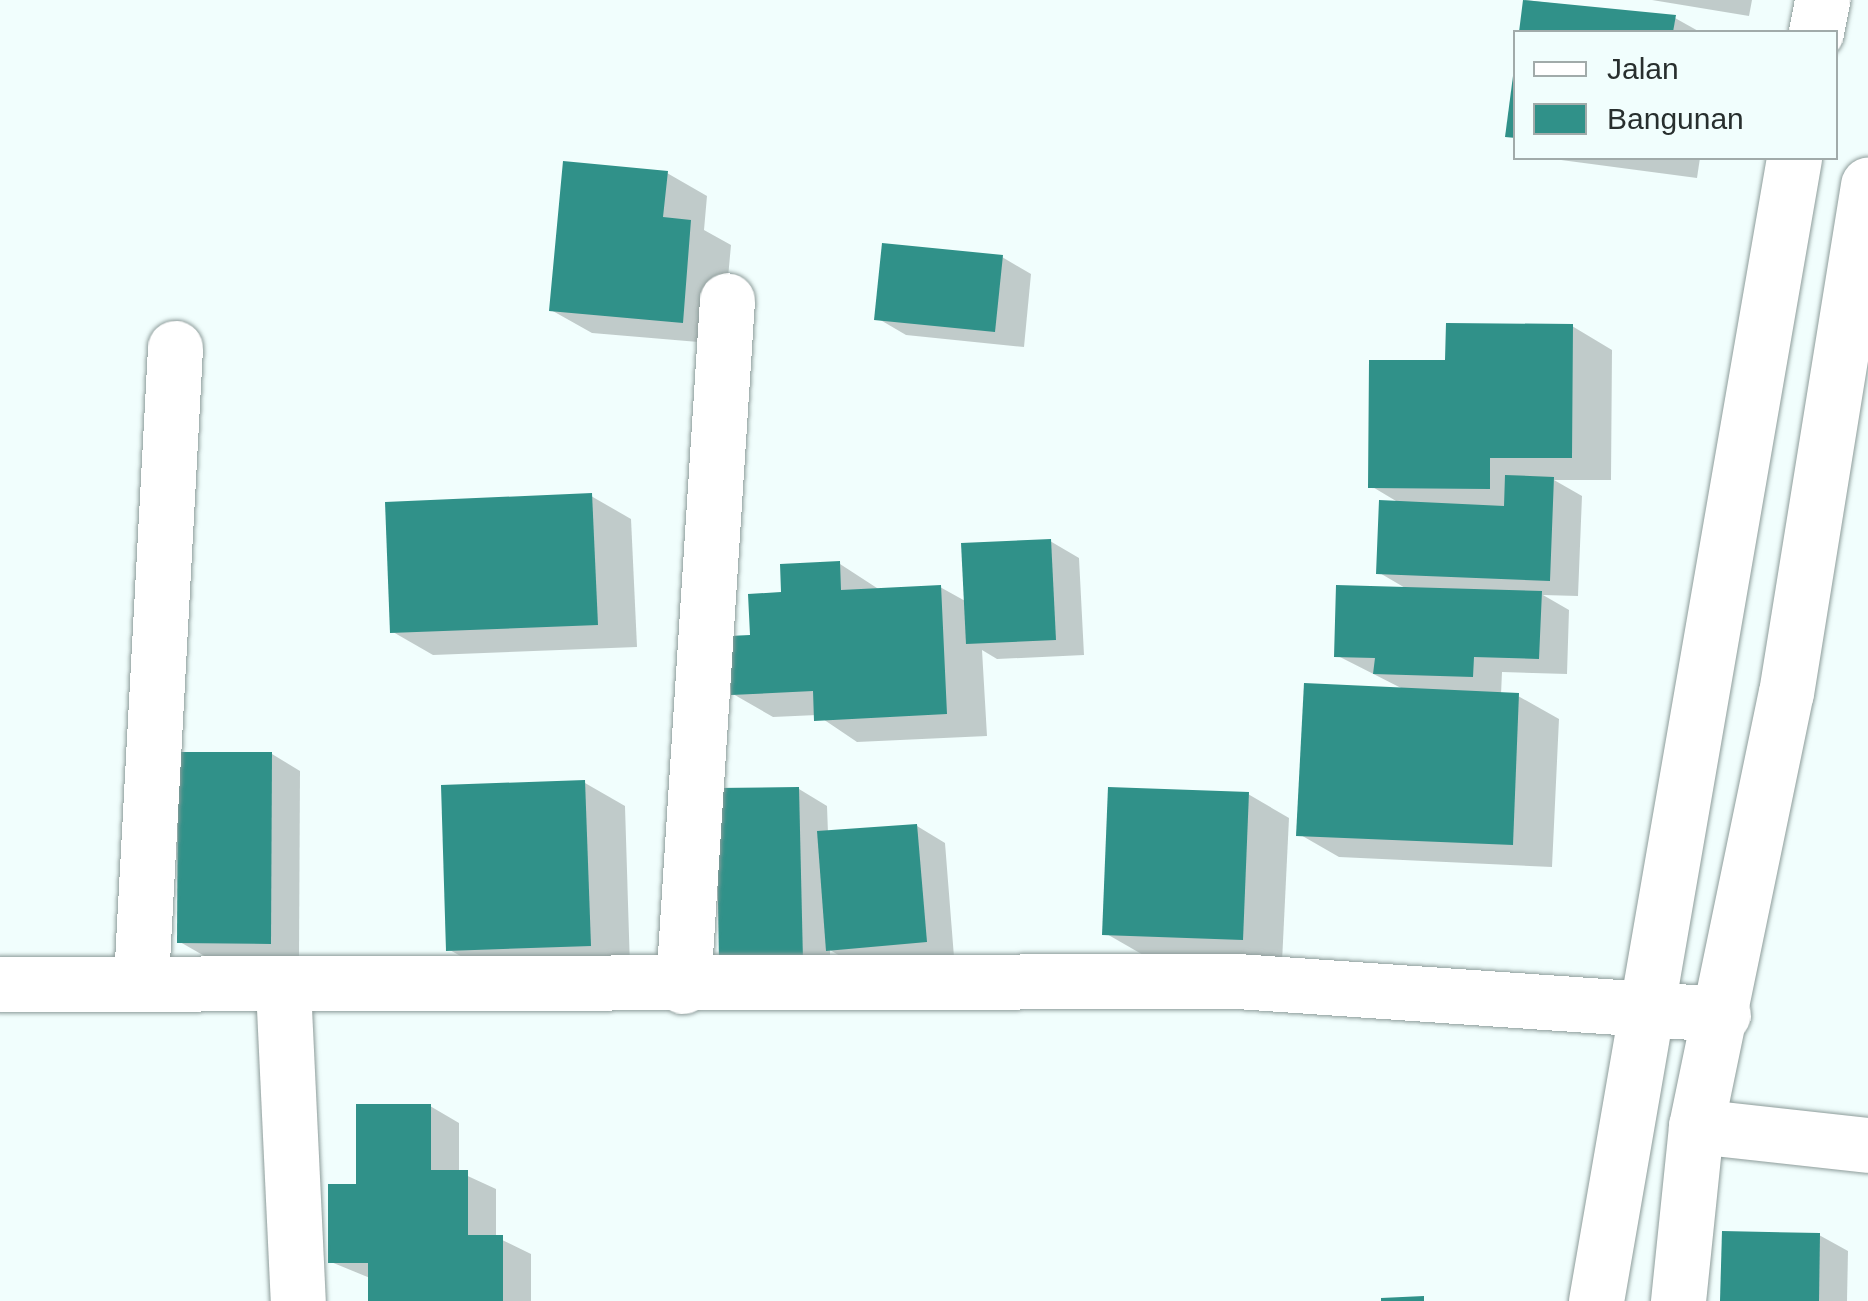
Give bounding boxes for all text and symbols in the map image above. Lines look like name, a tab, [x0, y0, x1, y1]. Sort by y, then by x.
legend	[1513, 30, 1838, 160]
text: Jalan	[1607, 52, 1679, 85]
text: Bangunan	[1607, 102, 1744, 135]

